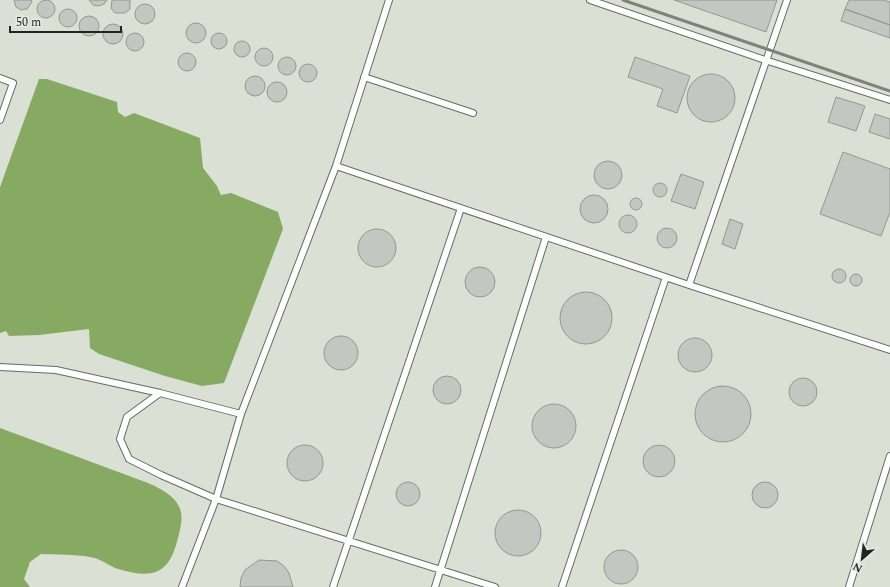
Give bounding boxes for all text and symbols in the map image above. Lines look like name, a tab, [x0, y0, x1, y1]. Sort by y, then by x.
scale bar	[10, 8, 121, 34]
text: 50 m	[16, 13, 41, 32]
north arrow	[842, 539, 882, 579]
text: N	[850, 558, 865, 577]

